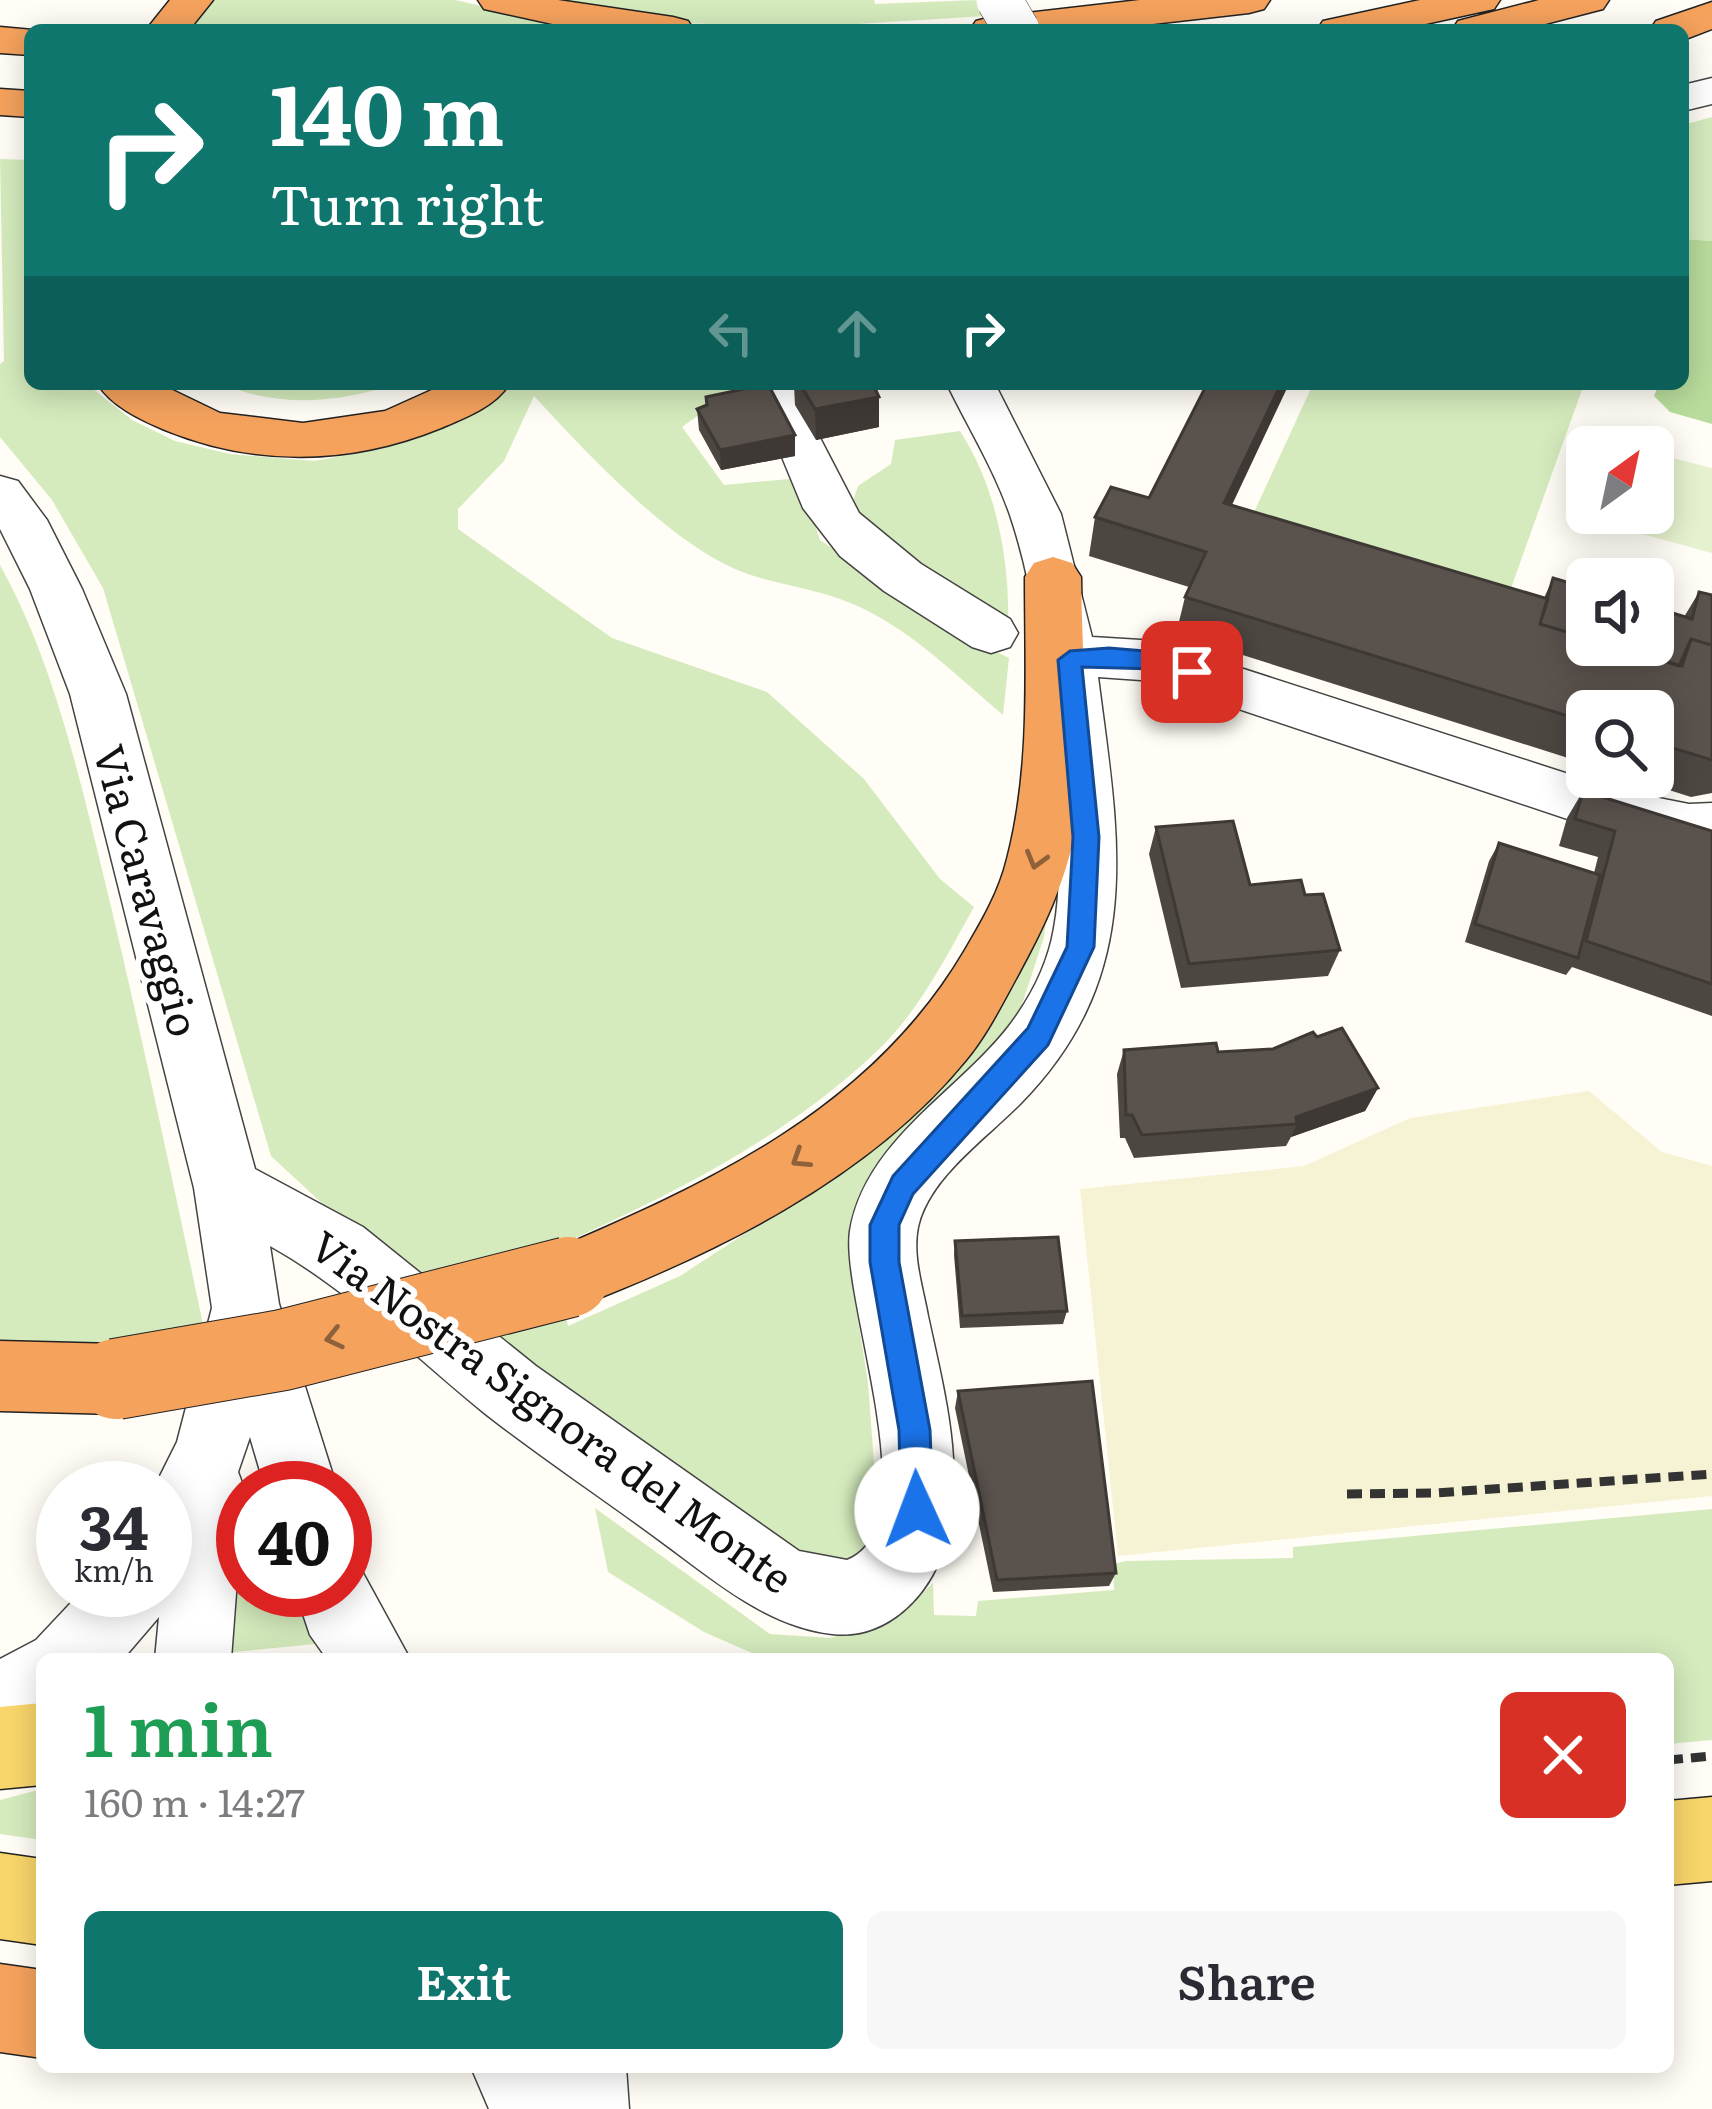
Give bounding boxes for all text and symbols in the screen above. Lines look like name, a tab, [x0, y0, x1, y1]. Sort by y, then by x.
text: 140 m	[270, 47, 505, 172]
icon: right	[72, 72, 228, 228]
text: Turn right	[270, 161, 544, 242]
icon: left	[698, 300, 764, 366]
icon: ahead	[824, 300, 890, 366]
icon: right	[950, 300, 1016, 366]
north arrow	[1566, 426, 1674, 534]
map controls	[1566, 426, 1674, 798]
button: sound	[1566, 558, 1674, 666]
pin	[1141, 621, 1243, 723]
icon: arrive	[1159, 639, 1225, 705]
button: search	[1566, 690, 1674, 798]
street label: Via Caravaggio	[80, 737, 218, 1043]
one-way arrow	[1025, 849, 1050, 870]
one-way arrow	[791, 1144, 813, 1166]
street label: Via Nostra Signora del Monte	[299, 1214, 807, 1606]
one-way arrow	[324, 1325, 344, 1350]
position arrow	[854, 1447, 980, 1573]
speed limit sign: 40	[216, 1461, 372, 1617]
text: 34	[79, 1479, 149, 1568]
text: km/h	[74, 1547, 154, 1591]
text: 1 min	[84, 1672, 273, 1779]
button: close	[1500, 1692, 1626, 1818]
text: 160 m · 14:27	[84, 1771, 305, 1829]
button: Exit	[84, 1911, 843, 2049]
button: Share	[867, 1911, 1626, 2049]

